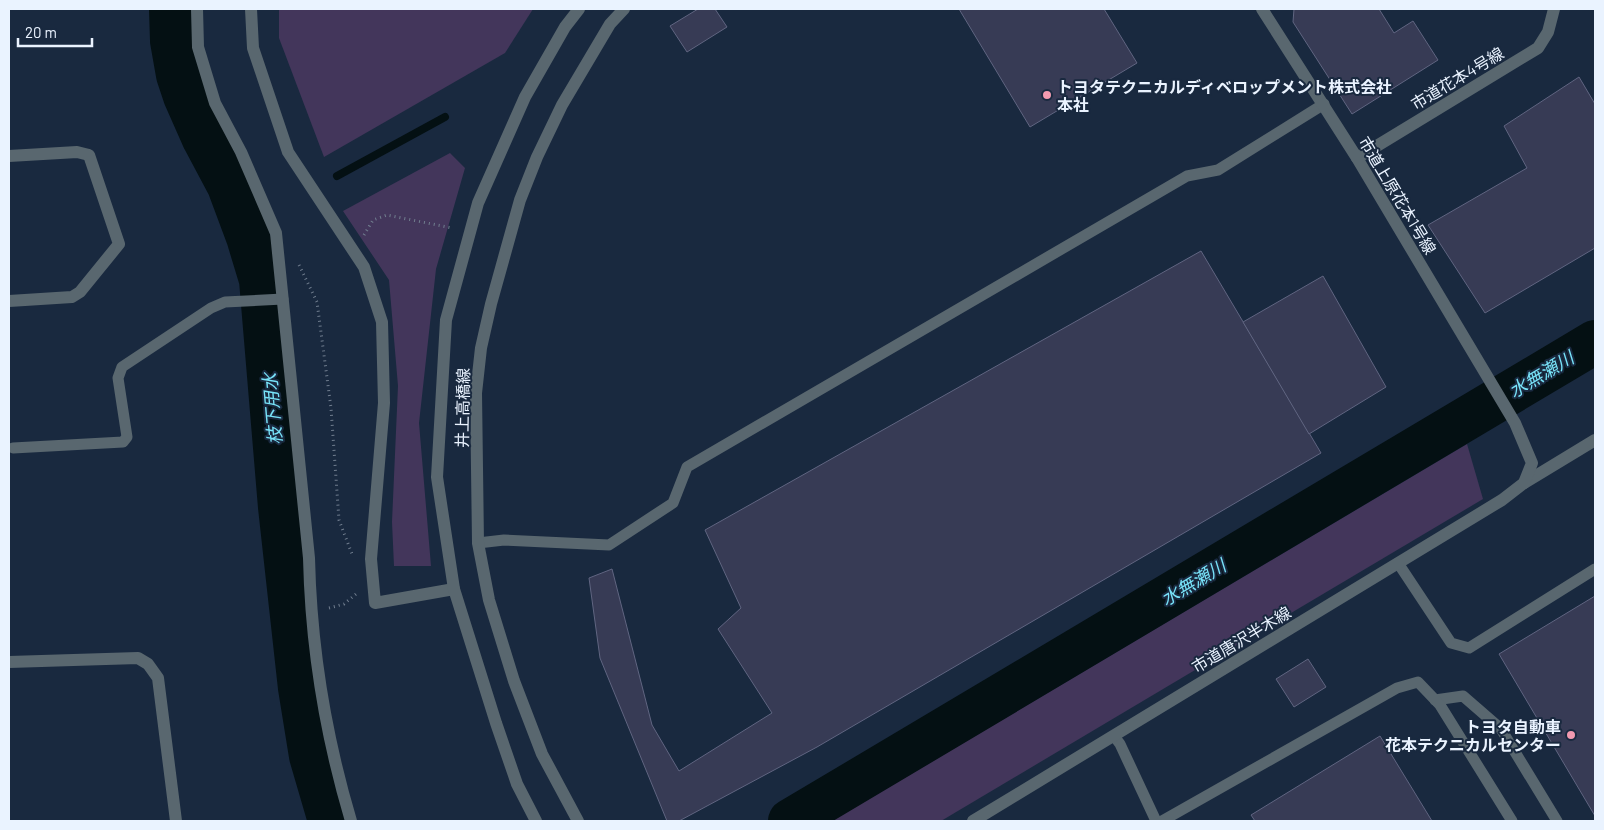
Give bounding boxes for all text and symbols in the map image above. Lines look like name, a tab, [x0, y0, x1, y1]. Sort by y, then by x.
scale bar	[18, 15, 91, 47]
text: 20 m	[25, 23, 57, 41]
street label: 市道花本4号線	[1407, 43, 1507, 113]
place label: トヨタテクニカルディベロップメント株式会社 本社	[1057, 77, 1392, 114]
marker: トヨタテクニカルディベロップメント株式会社 本社	[1041, 89, 1053, 101]
street label: 市道上原花本1号線	[1355, 133, 1441, 257]
water label: 水無瀬川	[1504, 345, 1579, 402]
street label: 井上高橋線	[452, 368, 472, 448]
water label: 枝下用水	[258, 370, 286, 446]
water label: 水無瀬川	[1156, 553, 1231, 610]
street label: 市道唐沢半木線	[1188, 602, 1294, 676]
place label: トヨタ自動車 花本テクニカルセンター	[1385, 717, 1561, 754]
marker: トヨタ自動車 花本テクニカルセンター	[1565, 729, 1577, 741]

